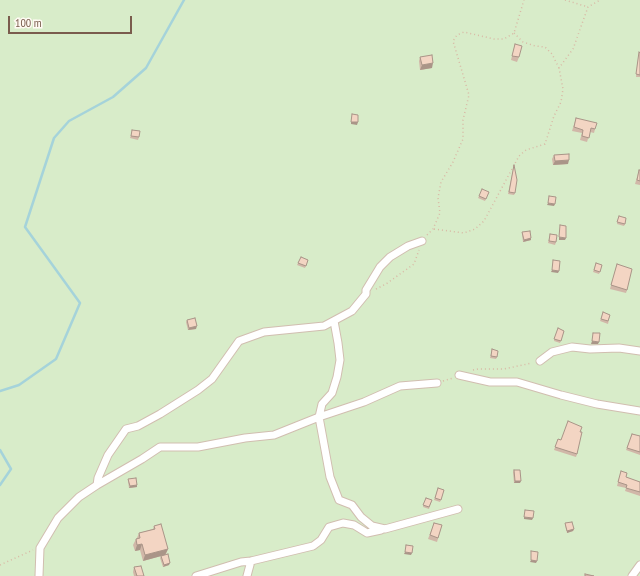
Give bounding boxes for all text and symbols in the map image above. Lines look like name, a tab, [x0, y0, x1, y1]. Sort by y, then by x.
scale bar	[10, 8, 134, 34]
text: 100 m	[15, 15, 42, 30]

